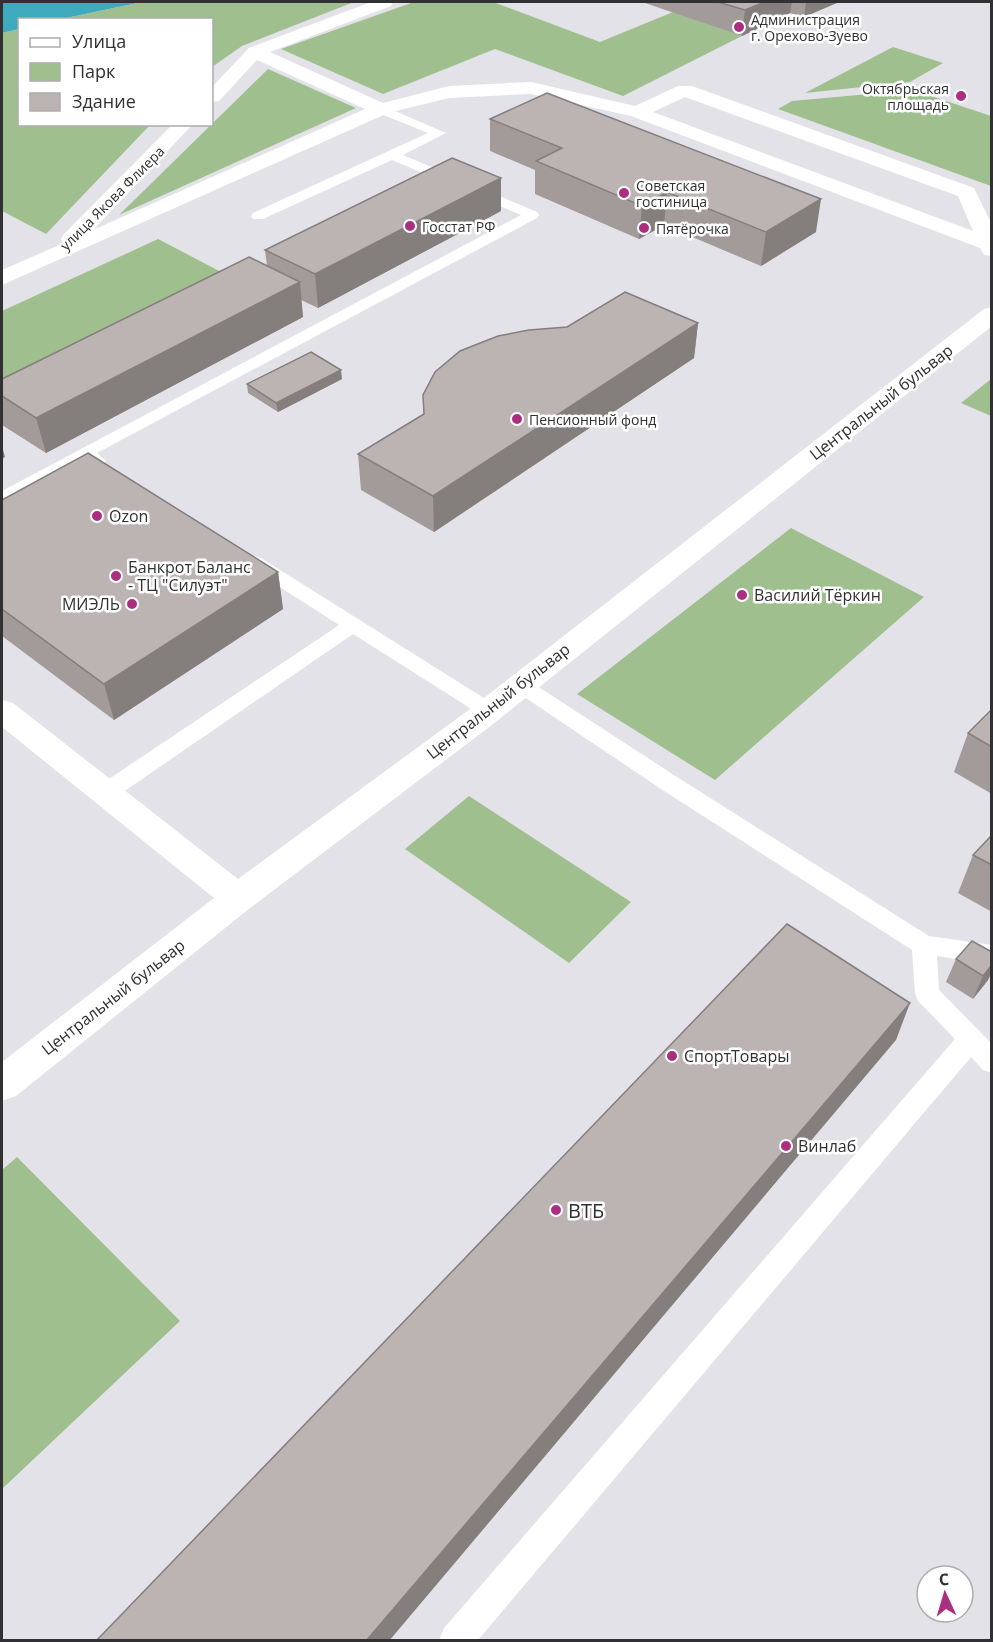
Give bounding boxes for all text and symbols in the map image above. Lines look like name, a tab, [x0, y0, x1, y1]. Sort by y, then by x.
place label: Администрация г. Орехово-Зуево	[751, 10, 868, 45]
legend	[18, 18, 213, 126]
marker: Администрация г. Орехово-Зуево	[732, 20, 746, 34]
text: Улица	[72, 29, 126, 53]
text: Парк	[72, 59, 116, 83]
place label: Октябрьская площадь	[862, 79, 949, 114]
text: Здание	[72, 89, 136, 113]
marker: Октябрьская площадь	[954, 89, 968, 103]
street label: улица Якова Флиера	[56, 142, 168, 254]
place label: Советская гостиница	[636, 176, 707, 211]
marker: Советская гостиница	[617, 186, 631, 200]
place label: Госстат РФ	[422, 217, 495, 236]
marker: Госстат РФ	[403, 219, 417, 233]
place label: Пятёрочка	[656, 219, 729, 238]
marker: Пятёрочка	[637, 221, 651, 235]
street label: Центральный бульвар	[805, 339, 957, 465]
place label: Пенсионный фонд	[529, 410, 656, 429]
marker: Пенсионный фонд	[510, 412, 524, 426]
place label: Ozon	[109, 505, 148, 527]
marker: Ozon	[90, 509, 104, 523]
place label: Банкрот Баланс - ТЦ "Силуэт"	[128, 556, 251, 596]
marker: Банкрот Баланс - ТЦ "Силуэт"	[109, 569, 123, 583]
place label: Василий Тёркин	[754, 584, 881, 606]
marker: Василий Тёркин	[735, 588, 749, 602]
place label: МИЭЛЬ	[62, 593, 120, 615]
marker: МИЭЛЬ	[125, 597, 139, 611]
street label: Центральный бульвар	[422, 638, 574, 764]
street label: Центральный бульвар	[37, 934, 189, 1060]
place label: СпортТовары	[684, 1045, 790, 1067]
marker: СпортТовары	[665, 1049, 679, 1063]
place label: Винлаб	[798, 1135, 856, 1157]
marker: Винлаб	[779, 1139, 793, 1153]
place label: ВТБ	[568, 1197, 604, 1224]
marker: ВТБ	[549, 1203, 563, 1217]
north arrow	[915, 1564, 975, 1624]
text: С	[938, 1568, 950, 1590]

